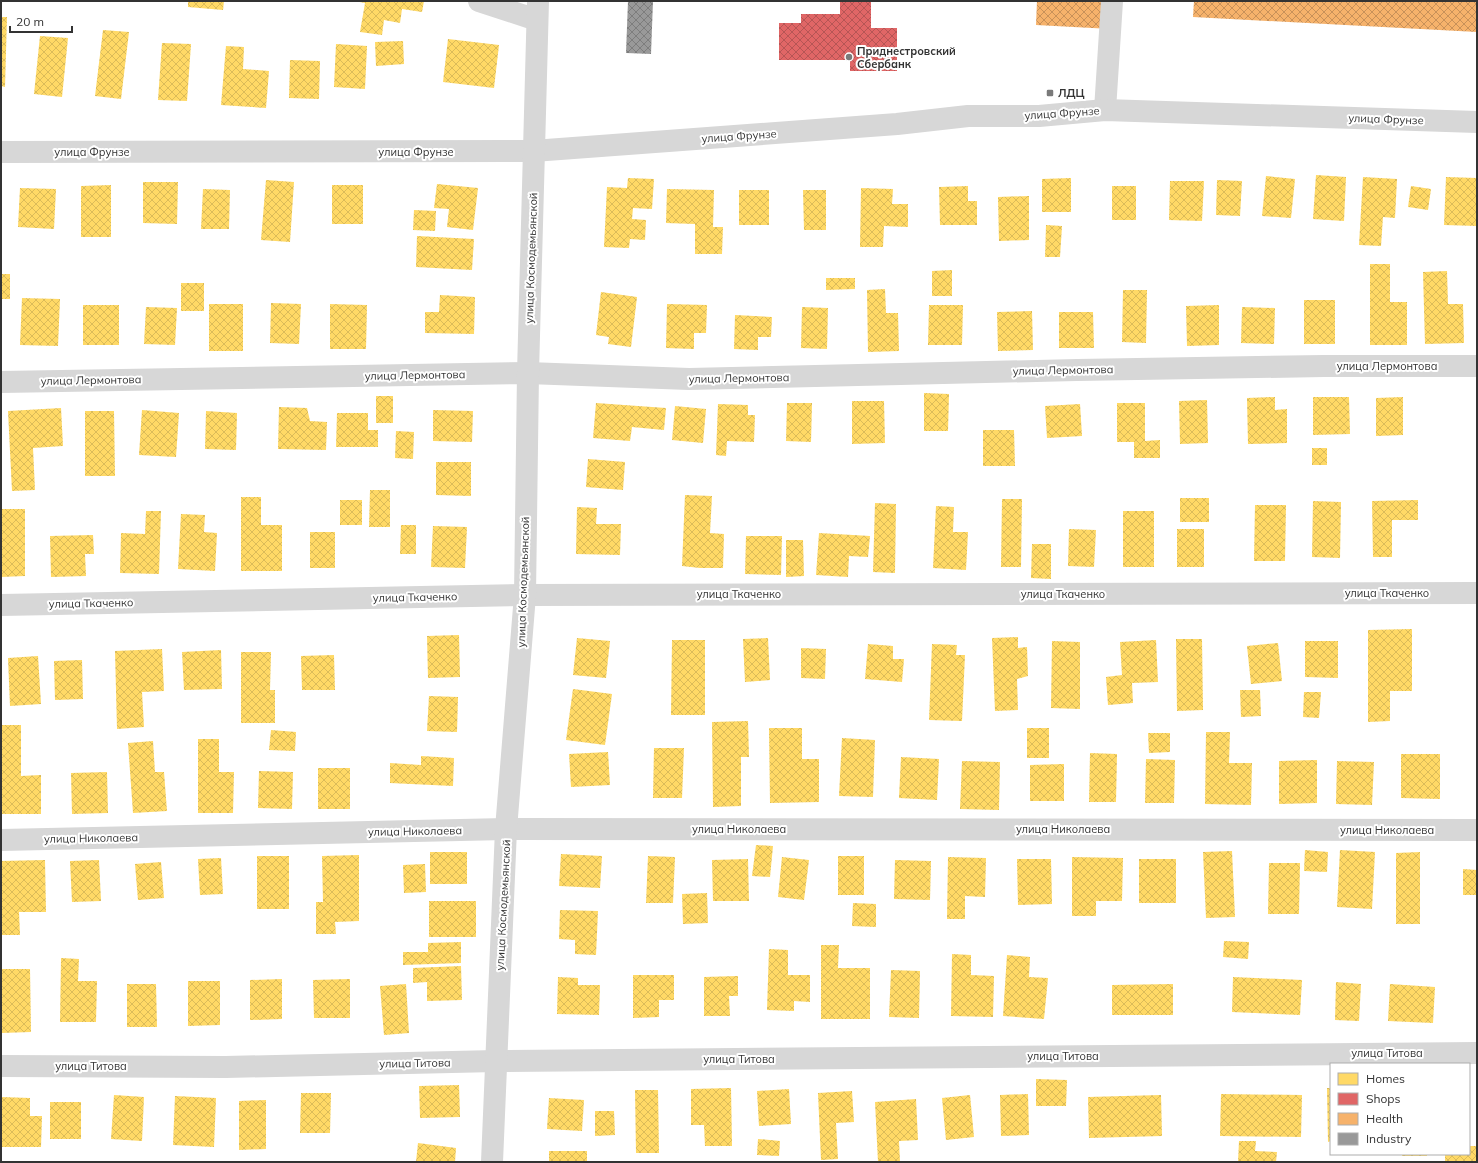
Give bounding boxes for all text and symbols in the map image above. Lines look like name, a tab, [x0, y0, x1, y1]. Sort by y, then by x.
scale bar	[10, 8, 72, 34]
text: 20 m	[16, 14, 44, 29]
place label: Приднестровский Сбербанк	[857, 44, 956, 71]
marker: Приднестровский Сбербанк	[844, 52, 854, 62]
place label: ЛДЦ	[1058, 86, 1085, 100]
marker: ЛДЦ	[1045, 88, 1055, 98]
street label: улица Фрунзе	[1024, 103, 1100, 123]
street label: улица Фрунзе	[1348, 111, 1424, 127]
street label: улица Фрунзе	[701, 126, 777, 146]
street label: улица Фрунзе	[54, 145, 130, 159]
street label: улица Фрунзе	[378, 145, 454, 159]
street label: улица Космодемьянской	[522, 192, 540, 324]
street label: улица Лермонтова	[1337, 359, 1437, 373]
street label: улица Лермонтова	[1013, 362, 1113, 378]
street label: улица Лермонтова	[365, 367, 465, 383]
street label: улица Лермонтова	[689, 370, 789, 386]
street label: улица Лермонтова	[41, 372, 141, 388]
street label: улица Космодемьянской	[514, 516, 532, 648]
street label: улица Ткаченко	[1345, 586, 1429, 600]
street label: улица Ткаченко	[697, 587, 781, 601]
street label: улица Ткаченко	[1021, 587, 1105, 601]
street label: улица Ткаченко	[373, 589, 457, 605]
street label: улица Ткаченко	[49, 595, 133, 611]
street label: улица Николаева	[692, 822, 786, 836]
street label: улица Николаева	[1016, 822, 1110, 836]
street label: улица Николаева	[368, 823, 462, 839]
street label: улица Николаева	[1340, 823, 1434, 837]
street label: улица Николаева	[44, 830, 138, 846]
street label: улица Космодемьянской	[493, 839, 513, 971]
street label: улица Титова	[1351, 1046, 1423, 1060]
street label: улица Титова	[1027, 1049, 1099, 1063]
street label: улица Титова	[703, 1052, 775, 1066]
street label: улица Титова	[379, 1055, 451, 1071]
street label: улица Титова	[55, 1059, 127, 1073]
legend	[1330, 1063, 1470, 1155]
text: Homes	[1366, 1071, 1405, 1086]
text: Shops	[1366, 1091, 1401, 1106]
text: Health	[1366, 1111, 1403, 1126]
text: Industry	[1366, 1131, 1412, 1146]

